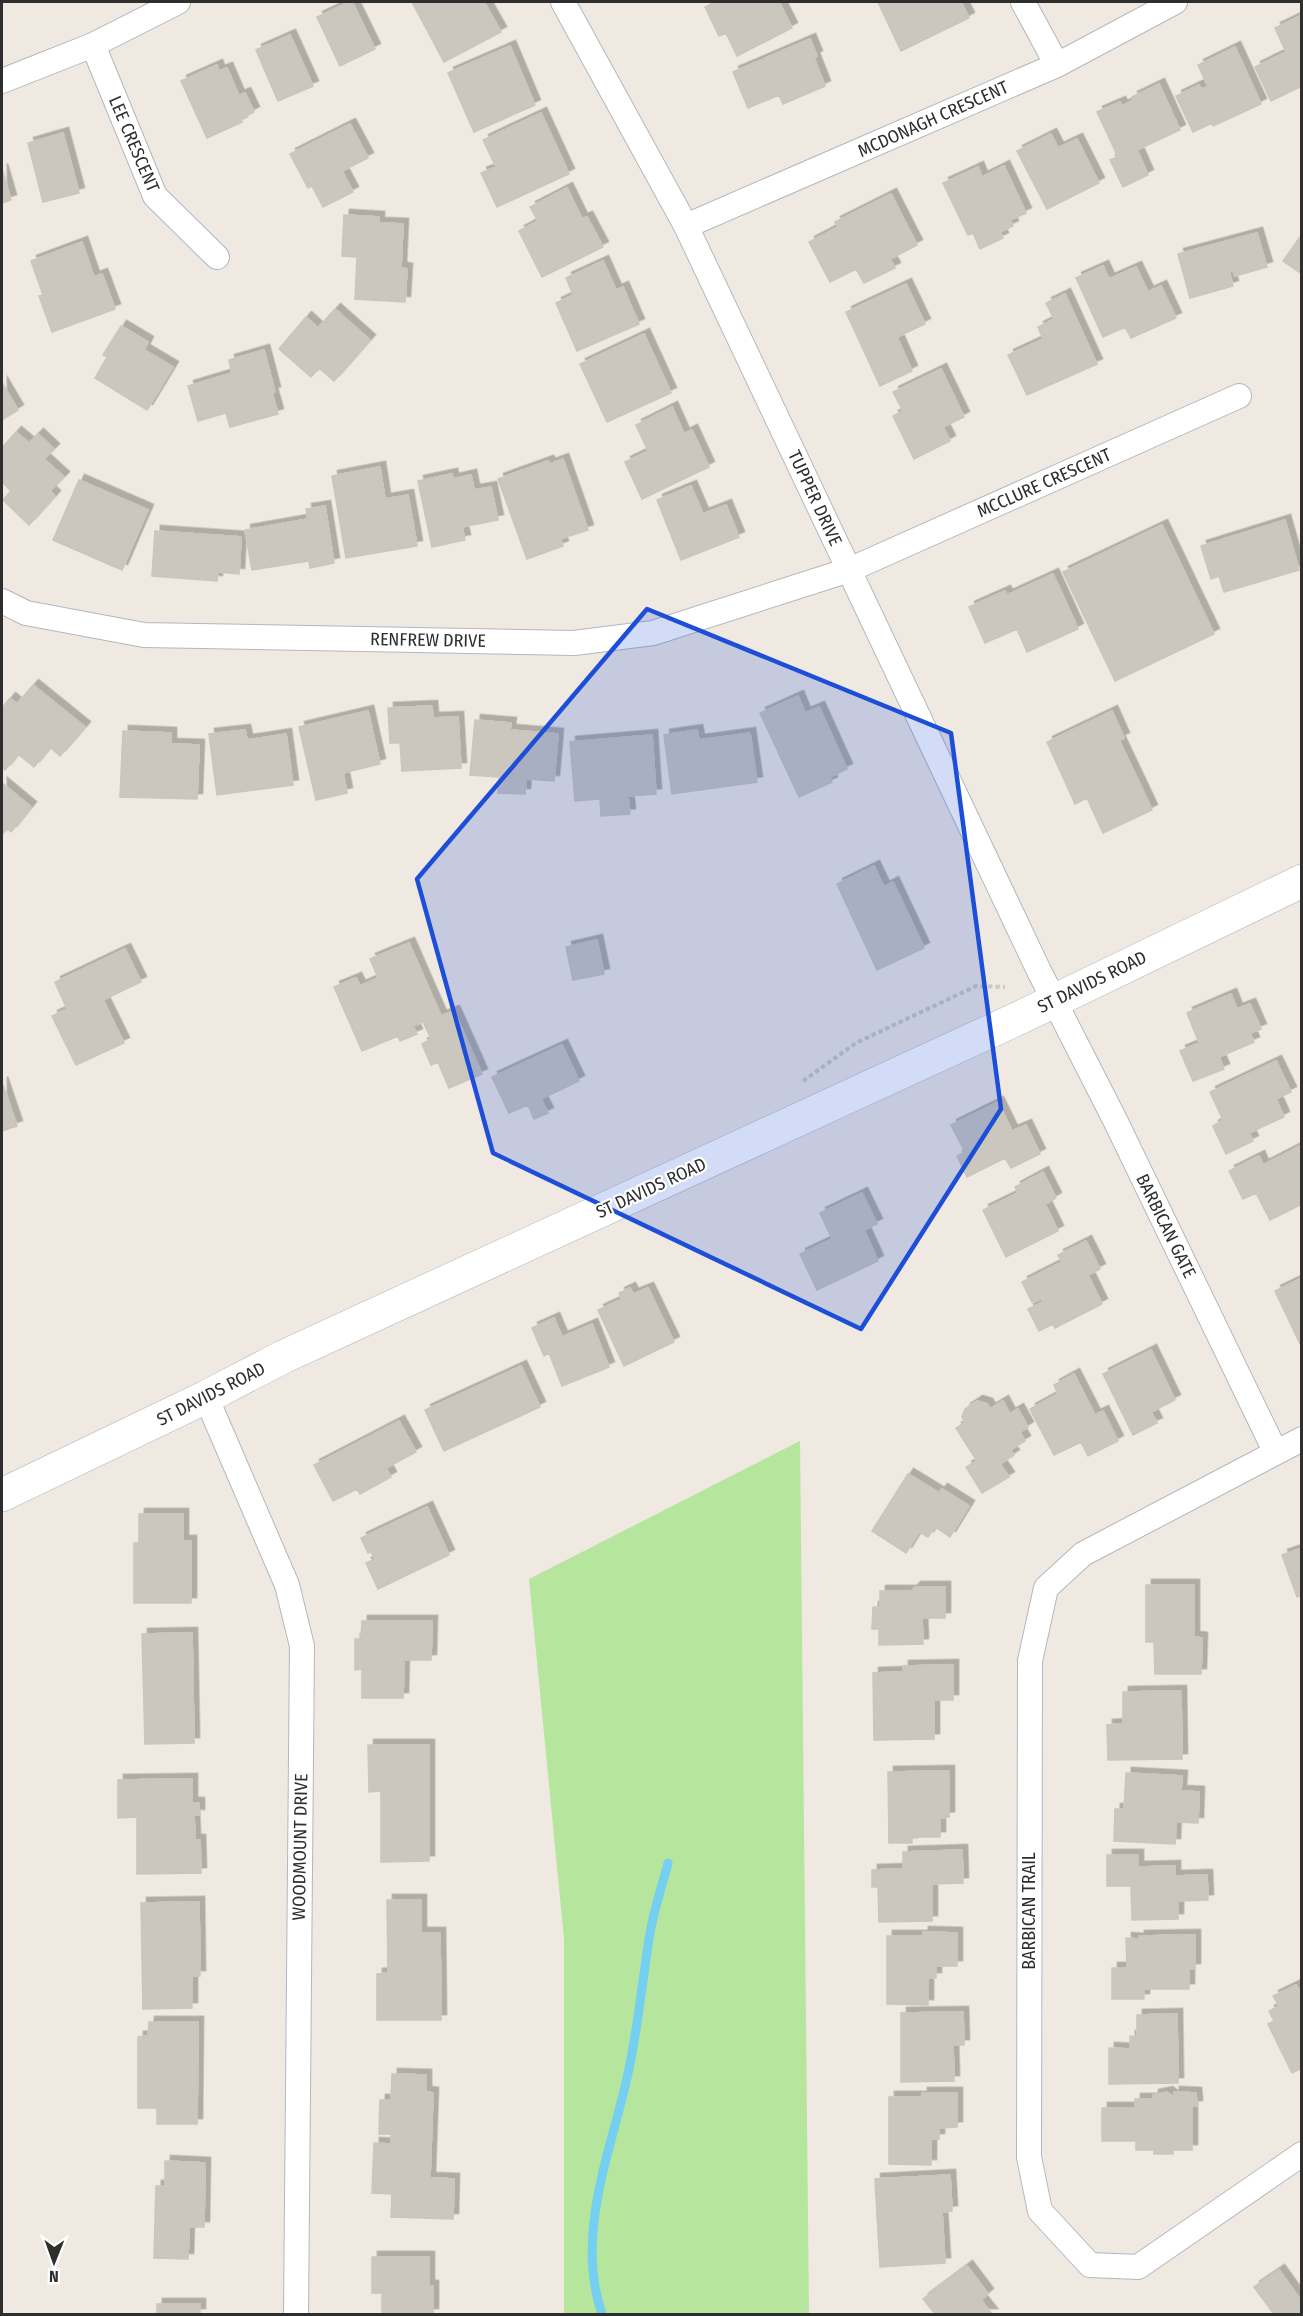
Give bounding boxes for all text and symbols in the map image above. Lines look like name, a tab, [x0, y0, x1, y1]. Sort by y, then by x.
street label: MCDONAGH CRESCENT	[854, 76, 1012, 162]
street label: LEE CRESCENT	[104, 93, 164, 196]
street label: MCCLURE CRESCENT	[974, 443, 1115, 522]
street label: TUPPER DRIVE	[783, 447, 847, 549]
street label: RENFREW DRIVE	[370, 628, 486, 652]
street label: ST DAVIDS ROAD	[1034, 946, 1150, 1018]
street label: ST DAVIDS ROAD	[593, 1153, 709, 1223]
street label: BARBICAN GATE	[1131, 1170, 1201, 1282]
street label: ST DAVIDS ROAD	[153, 1357, 269, 1431]
street label: WOODMOUNT DRIVE	[288, 1773, 312, 1921]
street label: BARBICAN TRAIL	[1018, 1852, 1040, 1970]
north arrow	[24, 2232, 84, 2292]
text: N	[49, 2267, 59, 2286]

